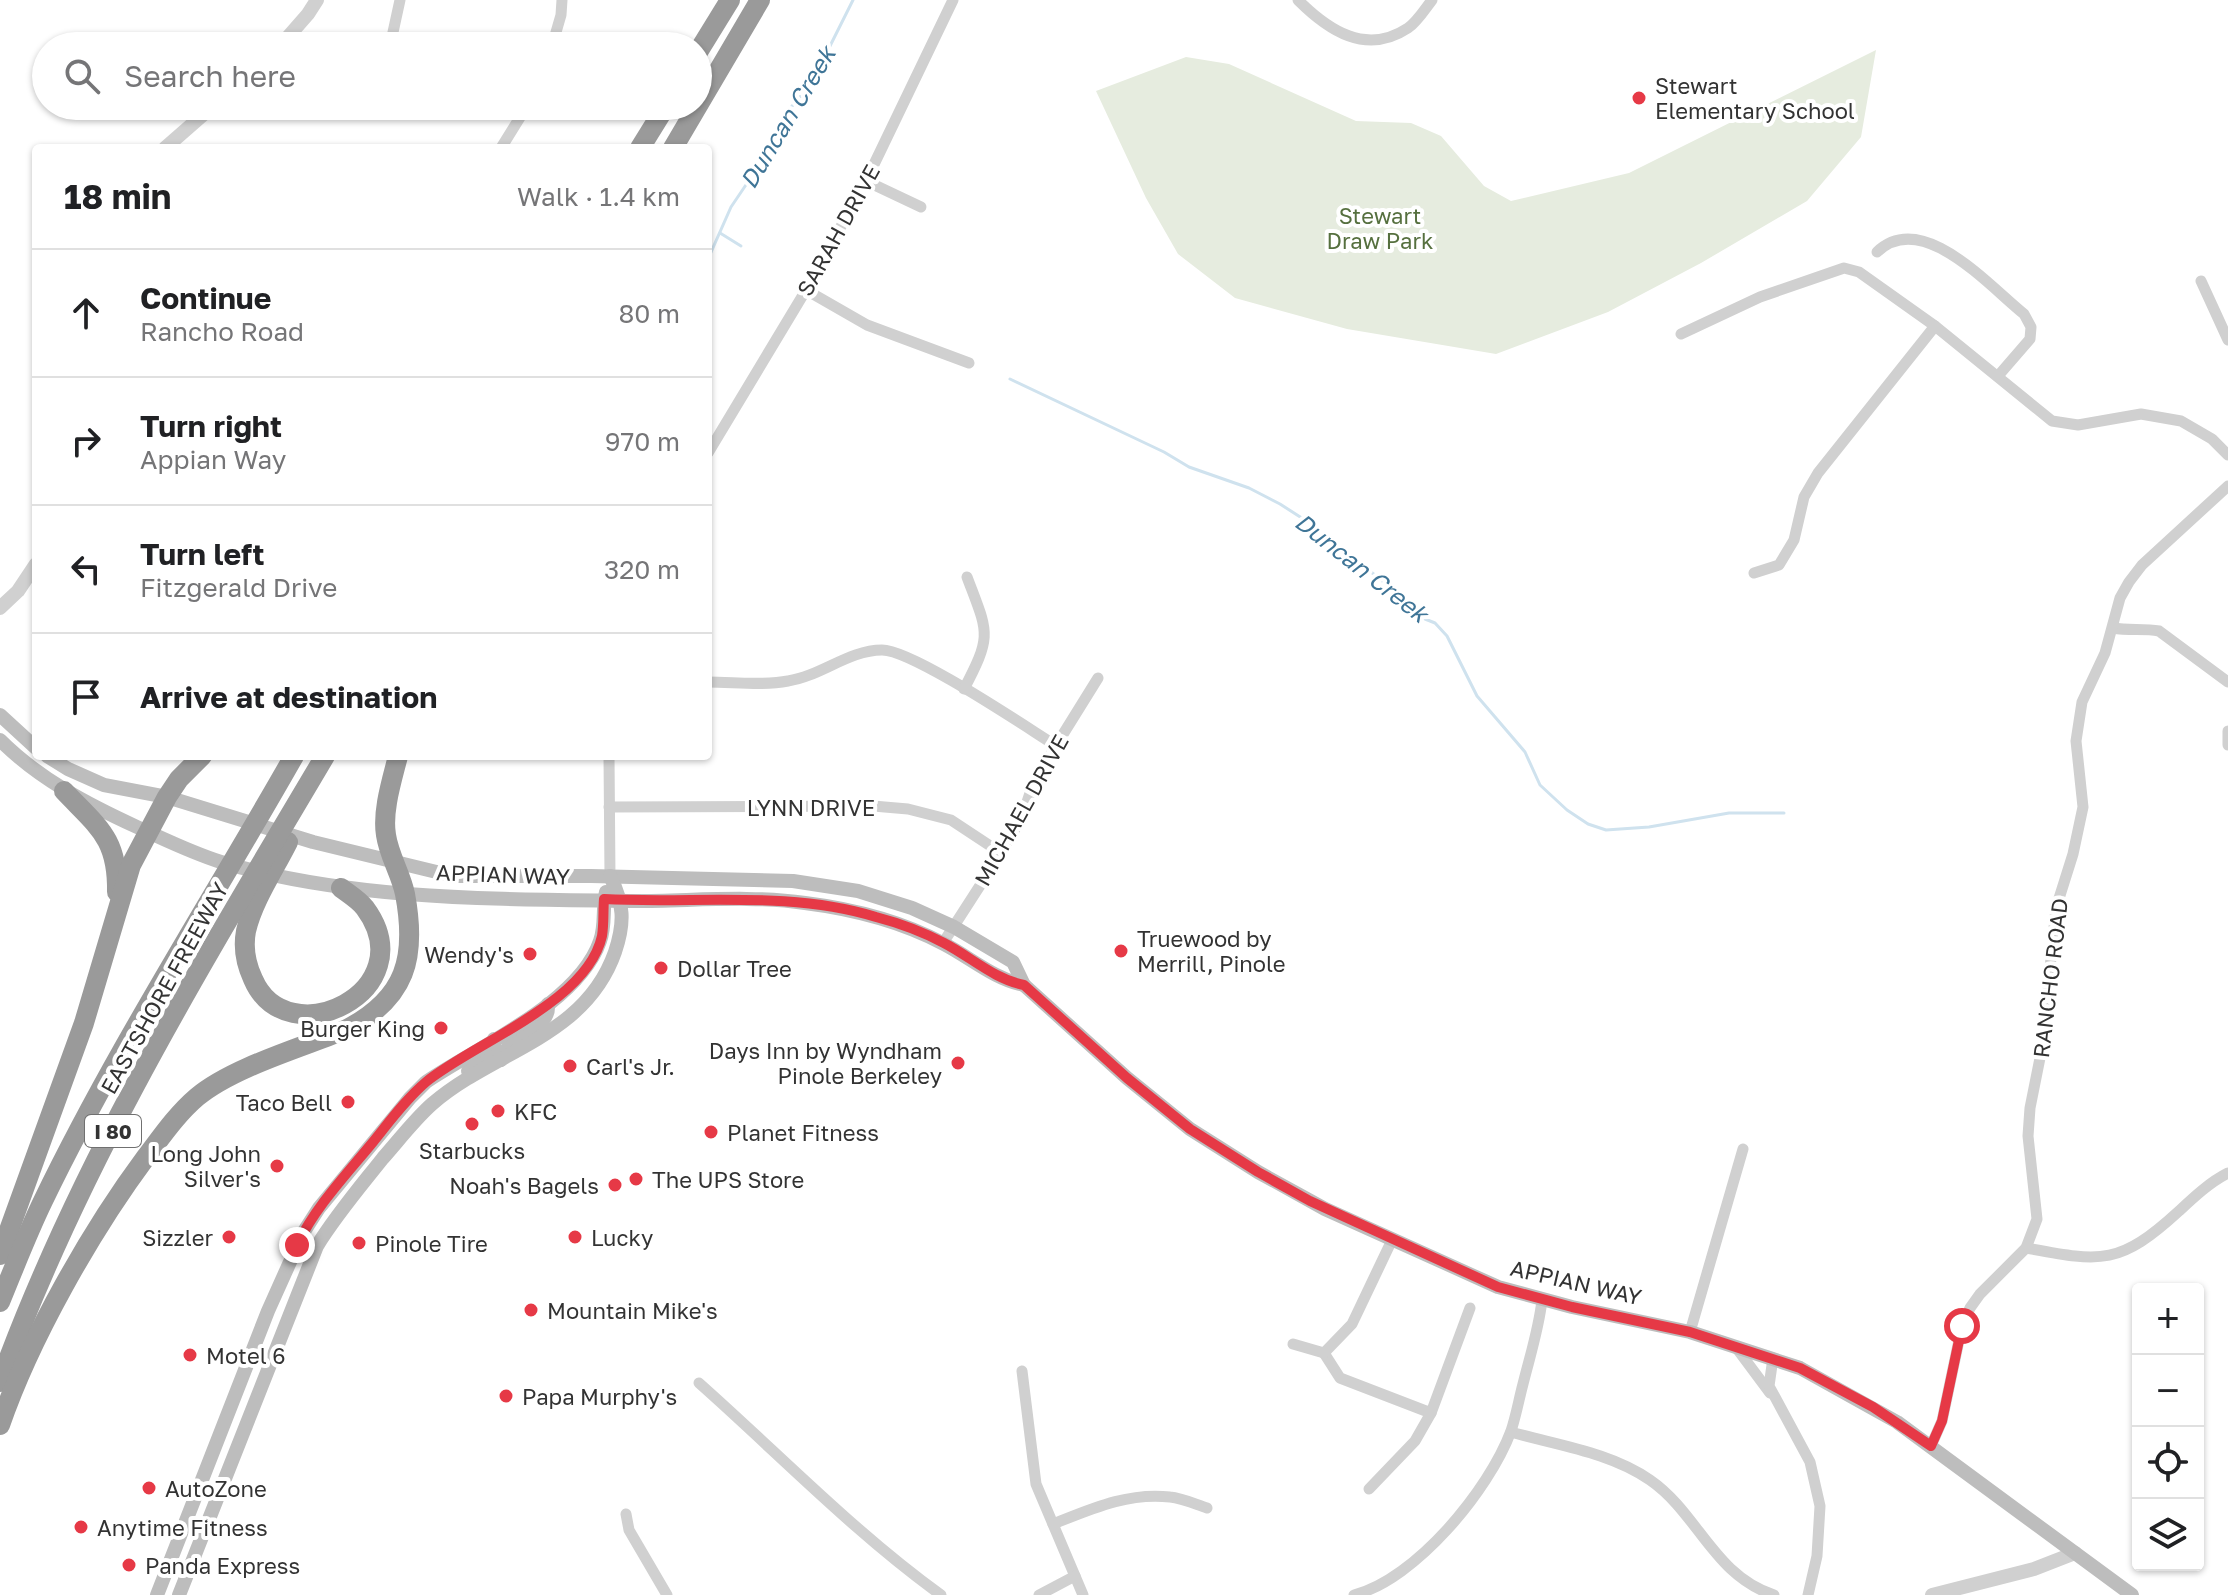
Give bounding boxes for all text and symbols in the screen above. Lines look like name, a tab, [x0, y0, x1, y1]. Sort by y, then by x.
search box	[32, 32, 712, 120]
water label: Duncan Creek	[733, 39, 842, 193]
icon: search	[60, 54, 104, 98]
text: Search here	[124, 58, 296, 94]
place label: Stewart Elementary School	[1655, 72, 1855, 124]
marker: Stewart Elementary School	[1630, 89, 1648, 107]
street label: SARAH DRIVE	[791, 160, 885, 300]
text: 18 min	[64, 176, 171, 216]
text: Walk · 1.4 km	[517, 181, 680, 212]
park label: Stewart Draw Park	[1327, 202, 1433, 254]
text: Continue	[140, 280, 271, 316]
icon: ahead	[64, 291, 108, 335]
text: 80 m	[619, 298, 680, 329]
text: Rancho Road	[140, 316, 304, 347]
text: Turn right	[140, 408, 282, 444]
icon: right	[64, 419, 108, 463]
text: 970 m	[605, 426, 680, 457]
text: Appian Way	[140, 444, 286, 475]
water label: Duncan Creek	[1290, 506, 1436, 629]
text: Turn left	[140, 536, 265, 572]
icon: left	[64, 547, 108, 591]
text: 320 m	[604, 554, 680, 585]
text: Fitzgerald Drive	[140, 572, 337, 603]
icon: arrive	[64, 675, 108, 719]
text: Arrive at destination	[140, 679, 437, 715]
street label: MICHAEL DRIVE	[968, 729, 1074, 891]
street label: LYNN DRIVE	[747, 794, 875, 821]
street label: APPIAN WAY	[436, 858, 570, 890]
street label: EASTSHORE FREEWAY	[95, 878, 233, 1098]
street label: RANCHO ROAD	[2027, 897, 2073, 1059]
place label: Truewood by Merrill, Pinole	[1137, 925, 1286, 977]
place label: Wendy's	[424, 941, 514, 968]
marker: Truewood by Merrill, Pinole	[1112, 942, 1130, 960]
marker: Wendy's	[521, 945, 539, 963]
place label: Dollar Tree	[677, 955, 792, 982]
marker: Dollar Tree	[652, 959, 670, 977]
place label: Burger King	[300, 1015, 425, 1042]
marker: Burger King	[432, 1019, 450, 1037]
place label: Days Inn by Wyndham Pinole Berkeley	[709, 1037, 942, 1089]
place label: Carl's Jr.	[586, 1053, 675, 1080]
marker: Days Inn by Wyndham Pinole Berkeley	[949, 1054, 967, 1072]
marker: Carl's Jr.	[561, 1057, 579, 1075]
place label: Taco Bell	[236, 1089, 332, 1116]
marker: Taco Bell	[339, 1093, 357, 1111]
place label: KFC	[514, 1098, 557, 1125]
marker: KFC	[489, 1102, 507, 1120]
road number: I 80	[85, 1115, 141, 1147]
marker: Starbucks	[463, 1115, 481, 1133]
place label: Planet Fitness	[727, 1119, 879, 1146]
marker: Planet Fitness	[702, 1123, 720, 1141]
place label: Starbucks	[419, 1137, 525, 1164]
place label: Long John Silver's	[150, 1140, 261, 1192]
marker: Long John Silver's	[268, 1157, 286, 1175]
place label: The UPS Store	[652, 1166, 804, 1193]
marker: The UPS Store	[627, 1170, 645, 1188]
place label: Noah's Bagels	[449, 1172, 599, 1199]
marker: Noah's Bagels	[606, 1176, 624, 1194]
place label: Sizzler	[142, 1224, 213, 1251]
place label: Lucky	[591, 1224, 653, 1251]
route end	[279, 1227, 315, 1263]
marker: Sizzler	[220, 1228, 238, 1246]
marker: Lucky	[566, 1228, 584, 1246]
place label: Pinole Tire	[375, 1230, 488, 1257]
marker: Pinole Tire	[350, 1234, 368, 1252]
street label: APPIAN WAY	[1508, 1254, 1644, 1310]
map controls	[2132, 1283, 2204, 1571]
button: +	[2132, 1283, 2204, 1355]
place label: Mountain Mike's	[547, 1297, 718, 1324]
marker: Mountain Mike's	[522, 1301, 540, 1319]
route start	[1944, 1308, 1980, 1344]
place label: Motel 6	[206, 1342, 286, 1369]
marker: Motel 6	[181, 1346, 199, 1364]
button: −	[2132, 1355, 2204, 1427]
place label: Papa Murphy's	[522, 1383, 677, 1410]
marker: Papa Murphy's	[497, 1387, 515, 1405]
button: locate	[2132, 1427, 2204, 1499]
place label: AutoZone	[165, 1475, 267, 1502]
marker: AutoZone	[140, 1479, 158, 1497]
button: layers	[2132, 1499, 2204, 1571]
place label: Anytime Fitness	[97, 1514, 268, 1541]
marker: Anytime Fitness	[72, 1518, 90, 1536]
place label: Panda Express	[145, 1552, 300, 1579]
marker: Panda Express	[120, 1556, 138, 1574]

